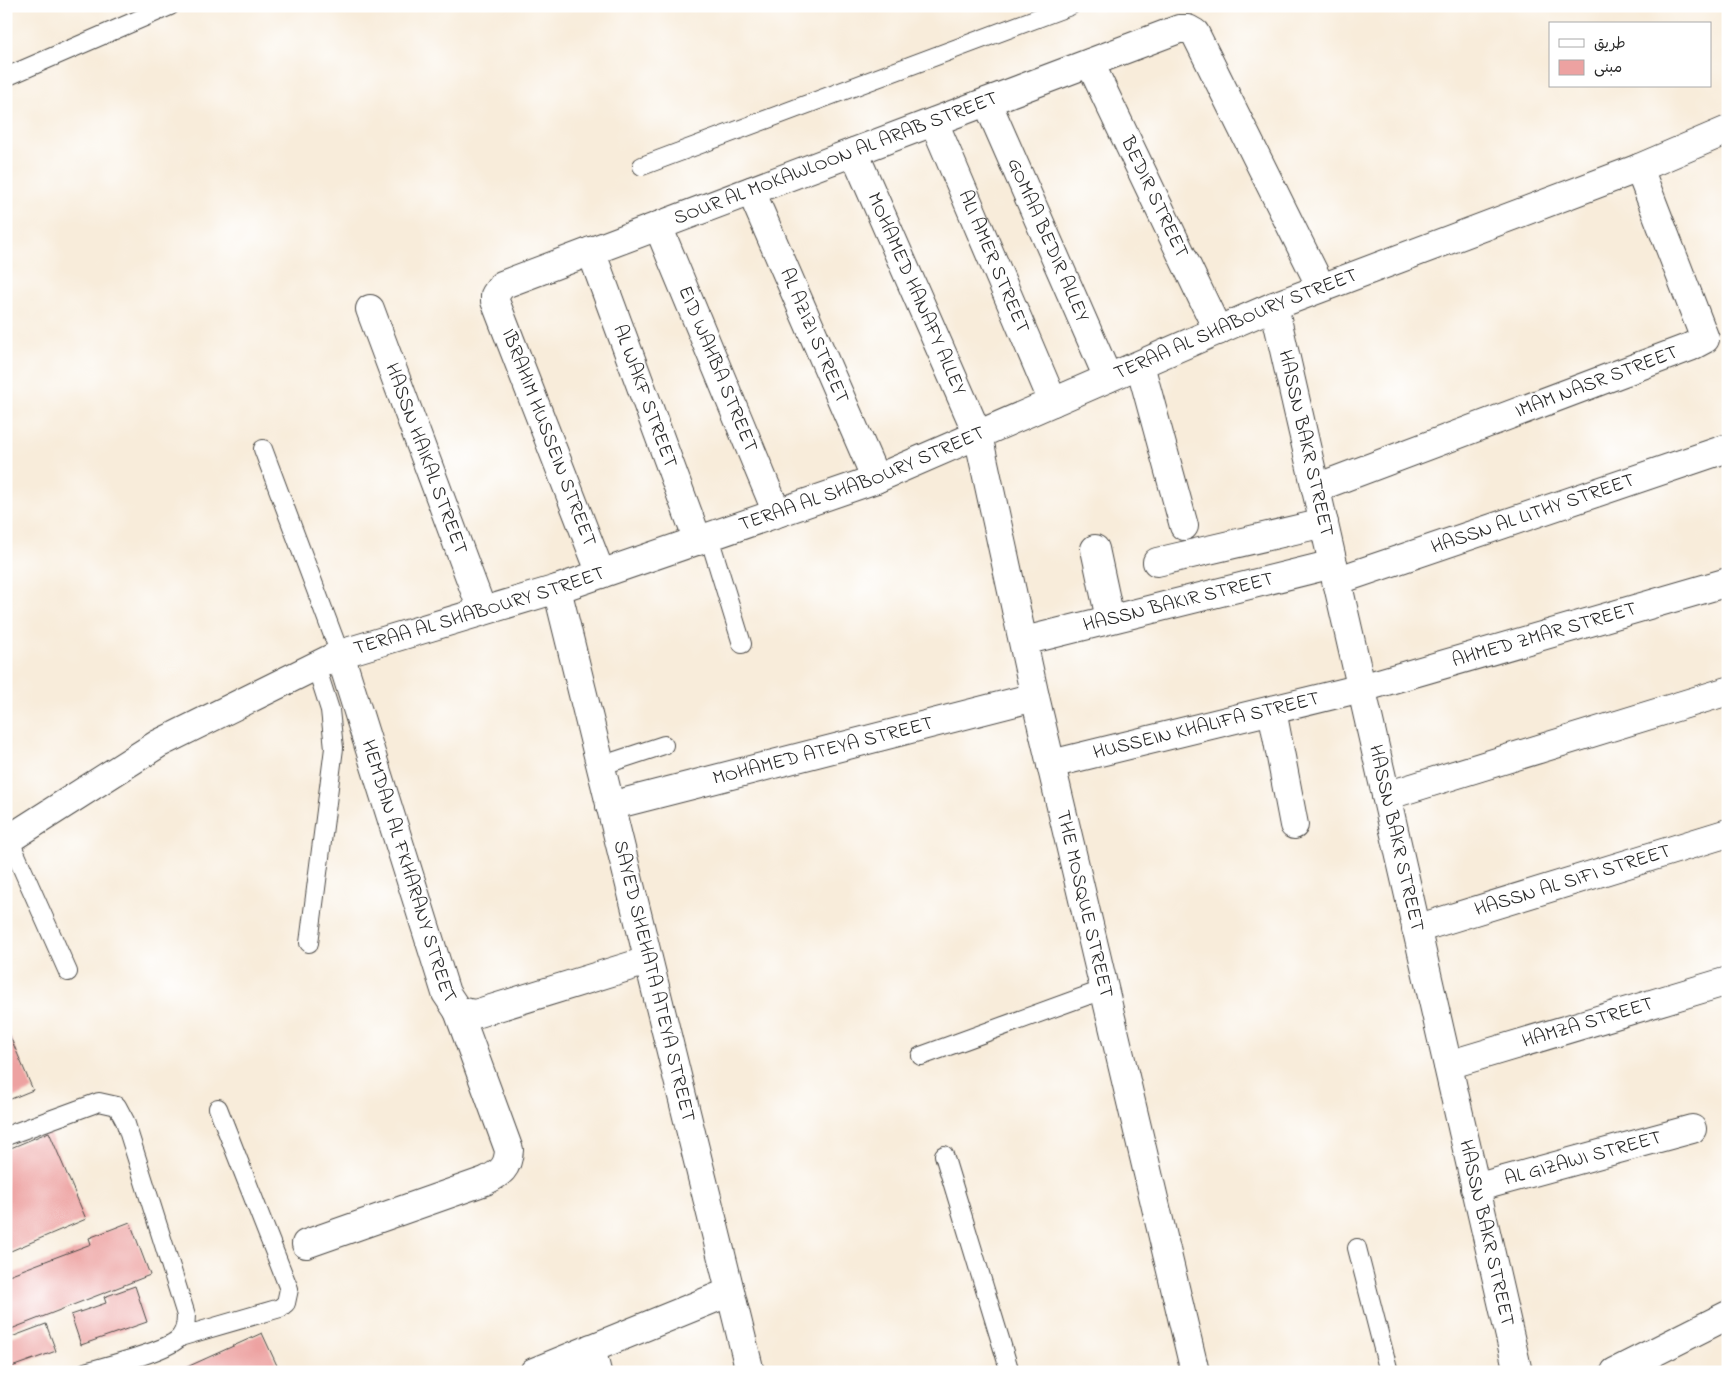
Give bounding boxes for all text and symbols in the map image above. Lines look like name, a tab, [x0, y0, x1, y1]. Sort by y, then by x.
legend	[1549, 22, 1712, 88]
text: طريق	[1594, 33, 1626, 55]
text: مبنى	[1594, 57, 1622, 79]
street label: SOUR AL MOKAWLOON AL ARAB STREET	[670, 84, 1002, 233]
street label: BEDIR STREET	[1112, 131, 1196, 263]
street label: GOMAA BEDIR ALLEY	[999, 154, 1096, 327]
street label: ALI AMER STREET	[950, 186, 1037, 338]
street label: MOHAMED HANAFY ALLEY	[859, 188, 973, 400]
street label: TERAA AL SHABOURY STREET	[1110, 261, 1362, 388]
street label: AL AZIZI STREET	[772, 264, 856, 408]
street label: EID WAHBA STREET	[670, 281, 765, 457]
street label: AL WAKF STREET	[605, 320, 684, 472]
street label: IBRAHIM HUSSEIN STREET	[493, 325, 603, 551]
street label: IMAM NASR STREET	[1511, 338, 1682, 426]
street label: HASSN BAKR STREET	[1270, 347, 1341, 540]
street label: HASSN HAIKAL STREET	[377, 359, 475, 559]
street label: TERAA AL SHABOURY STREET	[735, 419, 989, 540]
street label: HASSN AL LITHY STREET	[1427, 466, 1639, 562]
street label: TERAA AL SHABOURY STREET	[350, 559, 609, 664]
street label: HASSN BAKIR STREET	[1080, 565, 1277, 640]
street label: AHMED ZMAR STREET	[1449, 595, 1640, 676]
street label: HUSSEIN KHALIFA STREET	[1090, 684, 1323, 768]
street label: MOHAMED ATEYA STREET	[710, 709, 937, 794]
street label: HEMDAN AL FKHARANY STREET	[353, 736, 464, 1010]
street label: HASSN BAKR STREET	[1360, 742, 1431, 934]
street label: THE MOSQUE STREET	[1048, 807, 1120, 1001]
street label: SAYED SHEHATA ATEYA STREET	[605, 837, 702, 1125]
street label: HASSN AL SIFI STREET	[1471, 837, 1675, 925]
street label: HAMZA STREET	[1519, 990, 1657, 1056]
street label: AL GIZAWI STREET	[1501, 1123, 1665, 1194]
street label: HASSN BAKR STREET	[1451, 1137, 1522, 1329]

